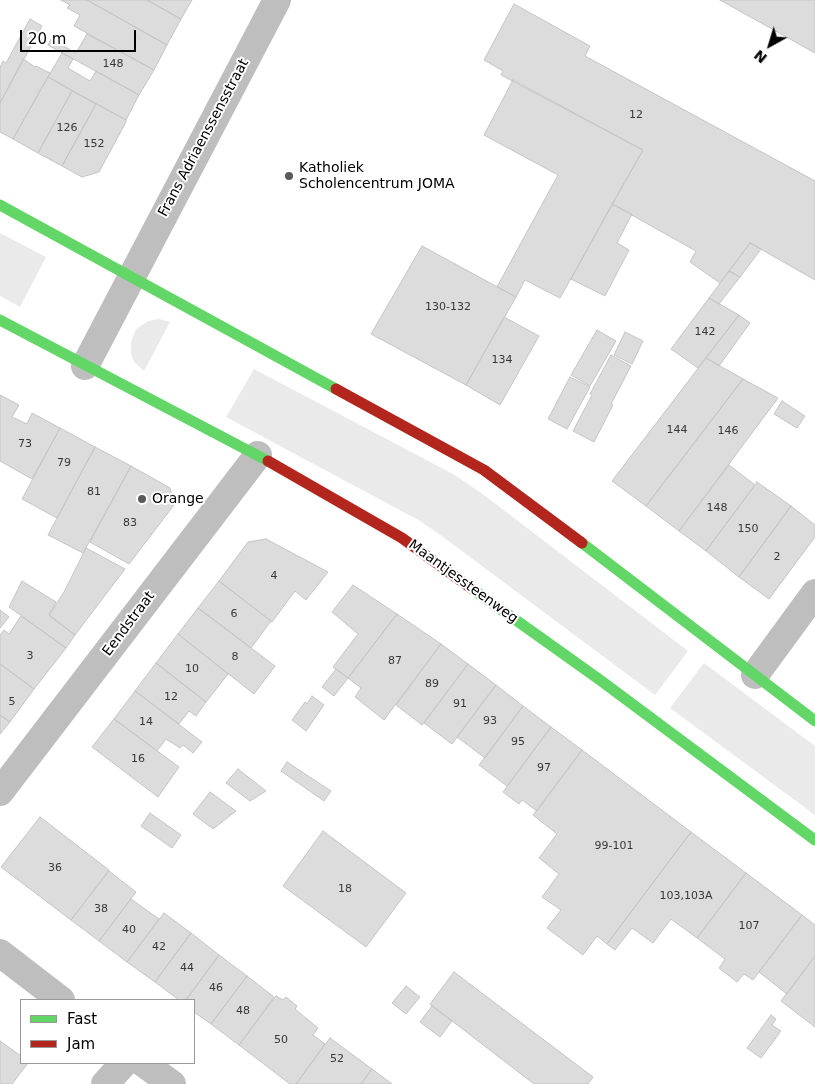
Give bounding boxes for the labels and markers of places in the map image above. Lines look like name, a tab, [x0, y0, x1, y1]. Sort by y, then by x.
place label: Katholiek Scholencentrum JOMA	[299, 160, 455, 192]
marker: Katholiek Scholencentrum JOMA	[283, 170, 295, 182]
place label: Orange	[152, 491, 204, 507]
marker: Orange	[136, 493, 148, 505]

